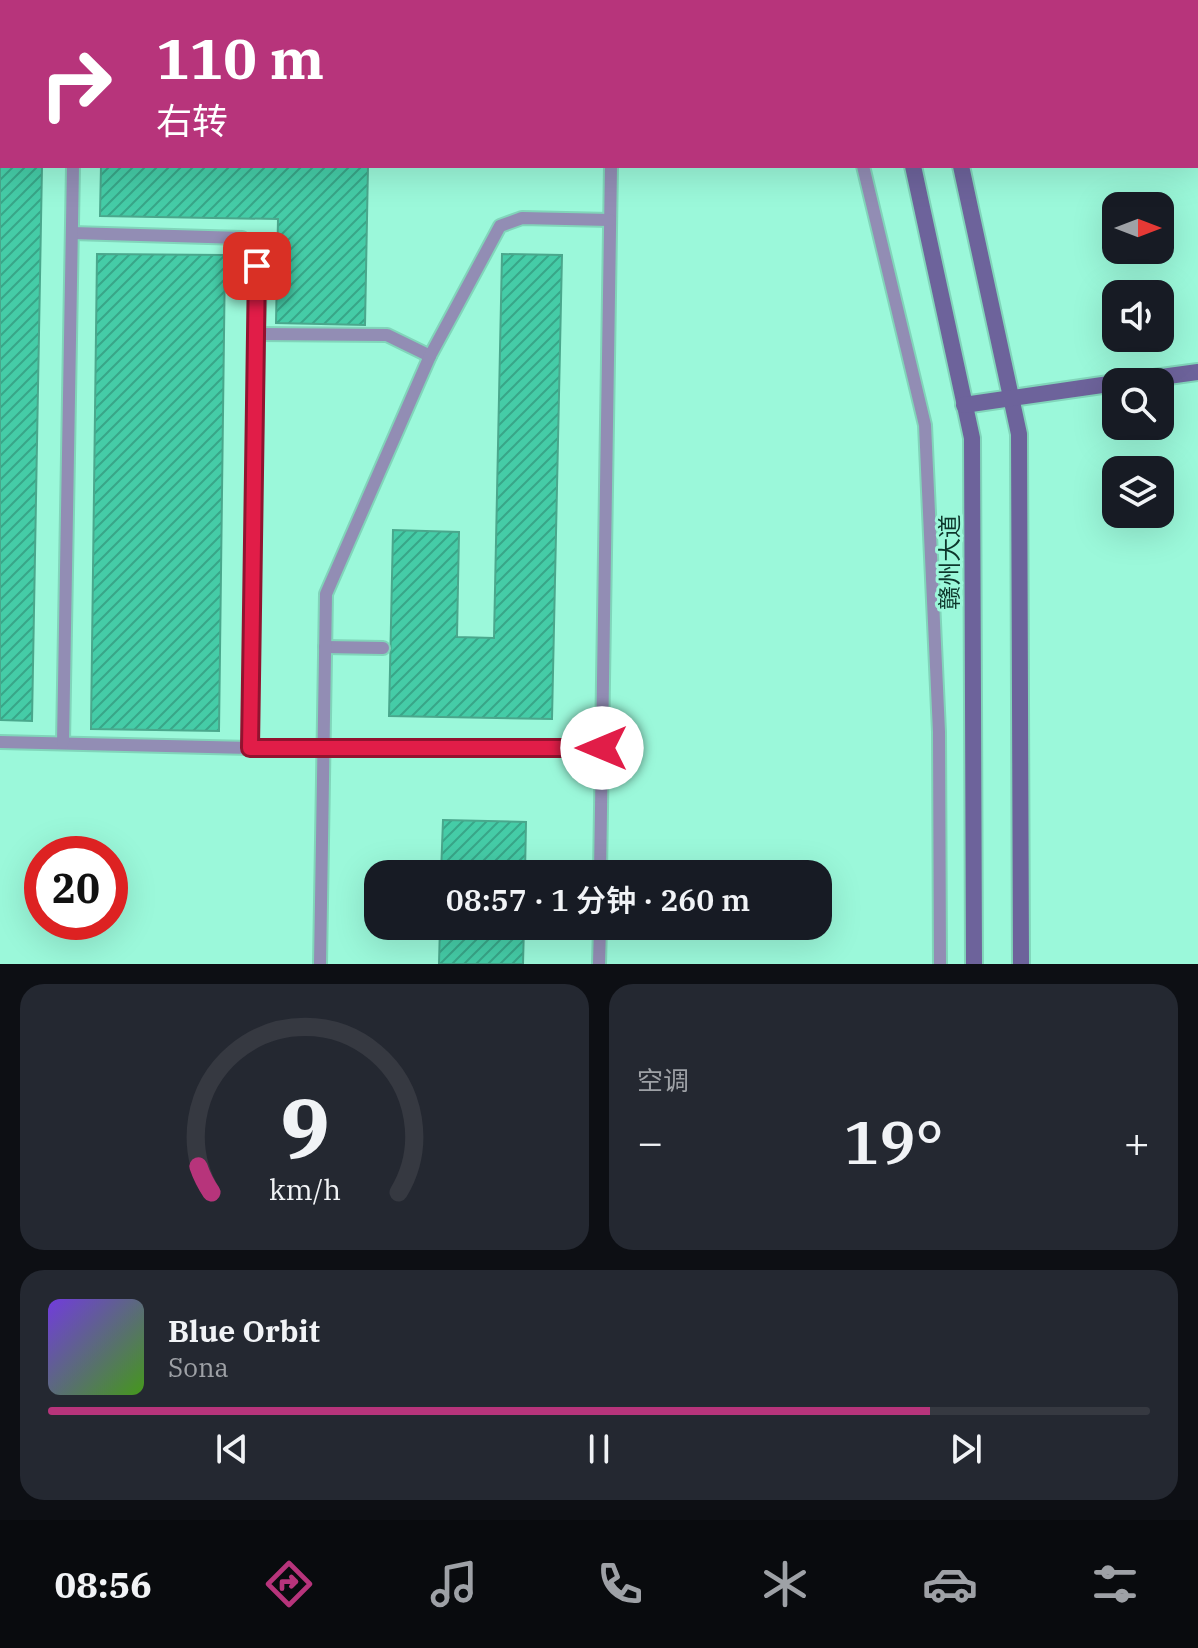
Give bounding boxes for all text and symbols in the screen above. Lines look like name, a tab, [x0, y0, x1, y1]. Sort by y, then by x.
text: 110 m	[156, 22, 324, 94]
icon: right	[24, 32, 128, 136]
text: 右转	[156, 97, 228, 144]
north arrow	[1102, 192, 1174, 264]
map controls	[1102, 192, 1174, 528]
pin	[223, 232, 291, 300]
icon: arrive	[235, 244, 279, 288]
button: sound	[1102, 280, 1174, 352]
button: search	[1102, 368, 1174, 440]
button: layers	[1102, 456, 1174, 528]
street label: 赣州大道	[933, 514, 965, 610]
position arrow	[560, 706, 644, 790]
speed limit sign: 20	[24, 836, 128, 940]
text: 08:57 · 1 分钟 · 260 m	[446, 880, 750, 919]
text: 空调	[637, 1063, 689, 1097]
text: 9	[280, 1074, 329, 1182]
text: 19°	[843, 1102, 944, 1181]
text: −	[637, 1113, 663, 1170]
text: +	[1124, 1113, 1150, 1170]
text: km/h	[268, 1171, 341, 1208]
text: Blue Orbit	[168, 1311, 320, 1350]
text: Sona	[168, 1350, 229, 1384]
icon: previous	[210, 1427, 254, 1471]
icon: pause	[577, 1427, 621, 1471]
icon: next	[944, 1427, 988, 1471]
icon: directions	[261, 1556, 317, 1612]
icon: music	[426, 1556, 482, 1612]
icon: phone	[592, 1556, 648, 1612]
icon: climate	[757, 1556, 813, 1612]
icon: car	[922, 1556, 978, 1612]
icon: filters	[1087, 1556, 1143, 1612]
text: 08:56	[55, 1561, 152, 1608]

